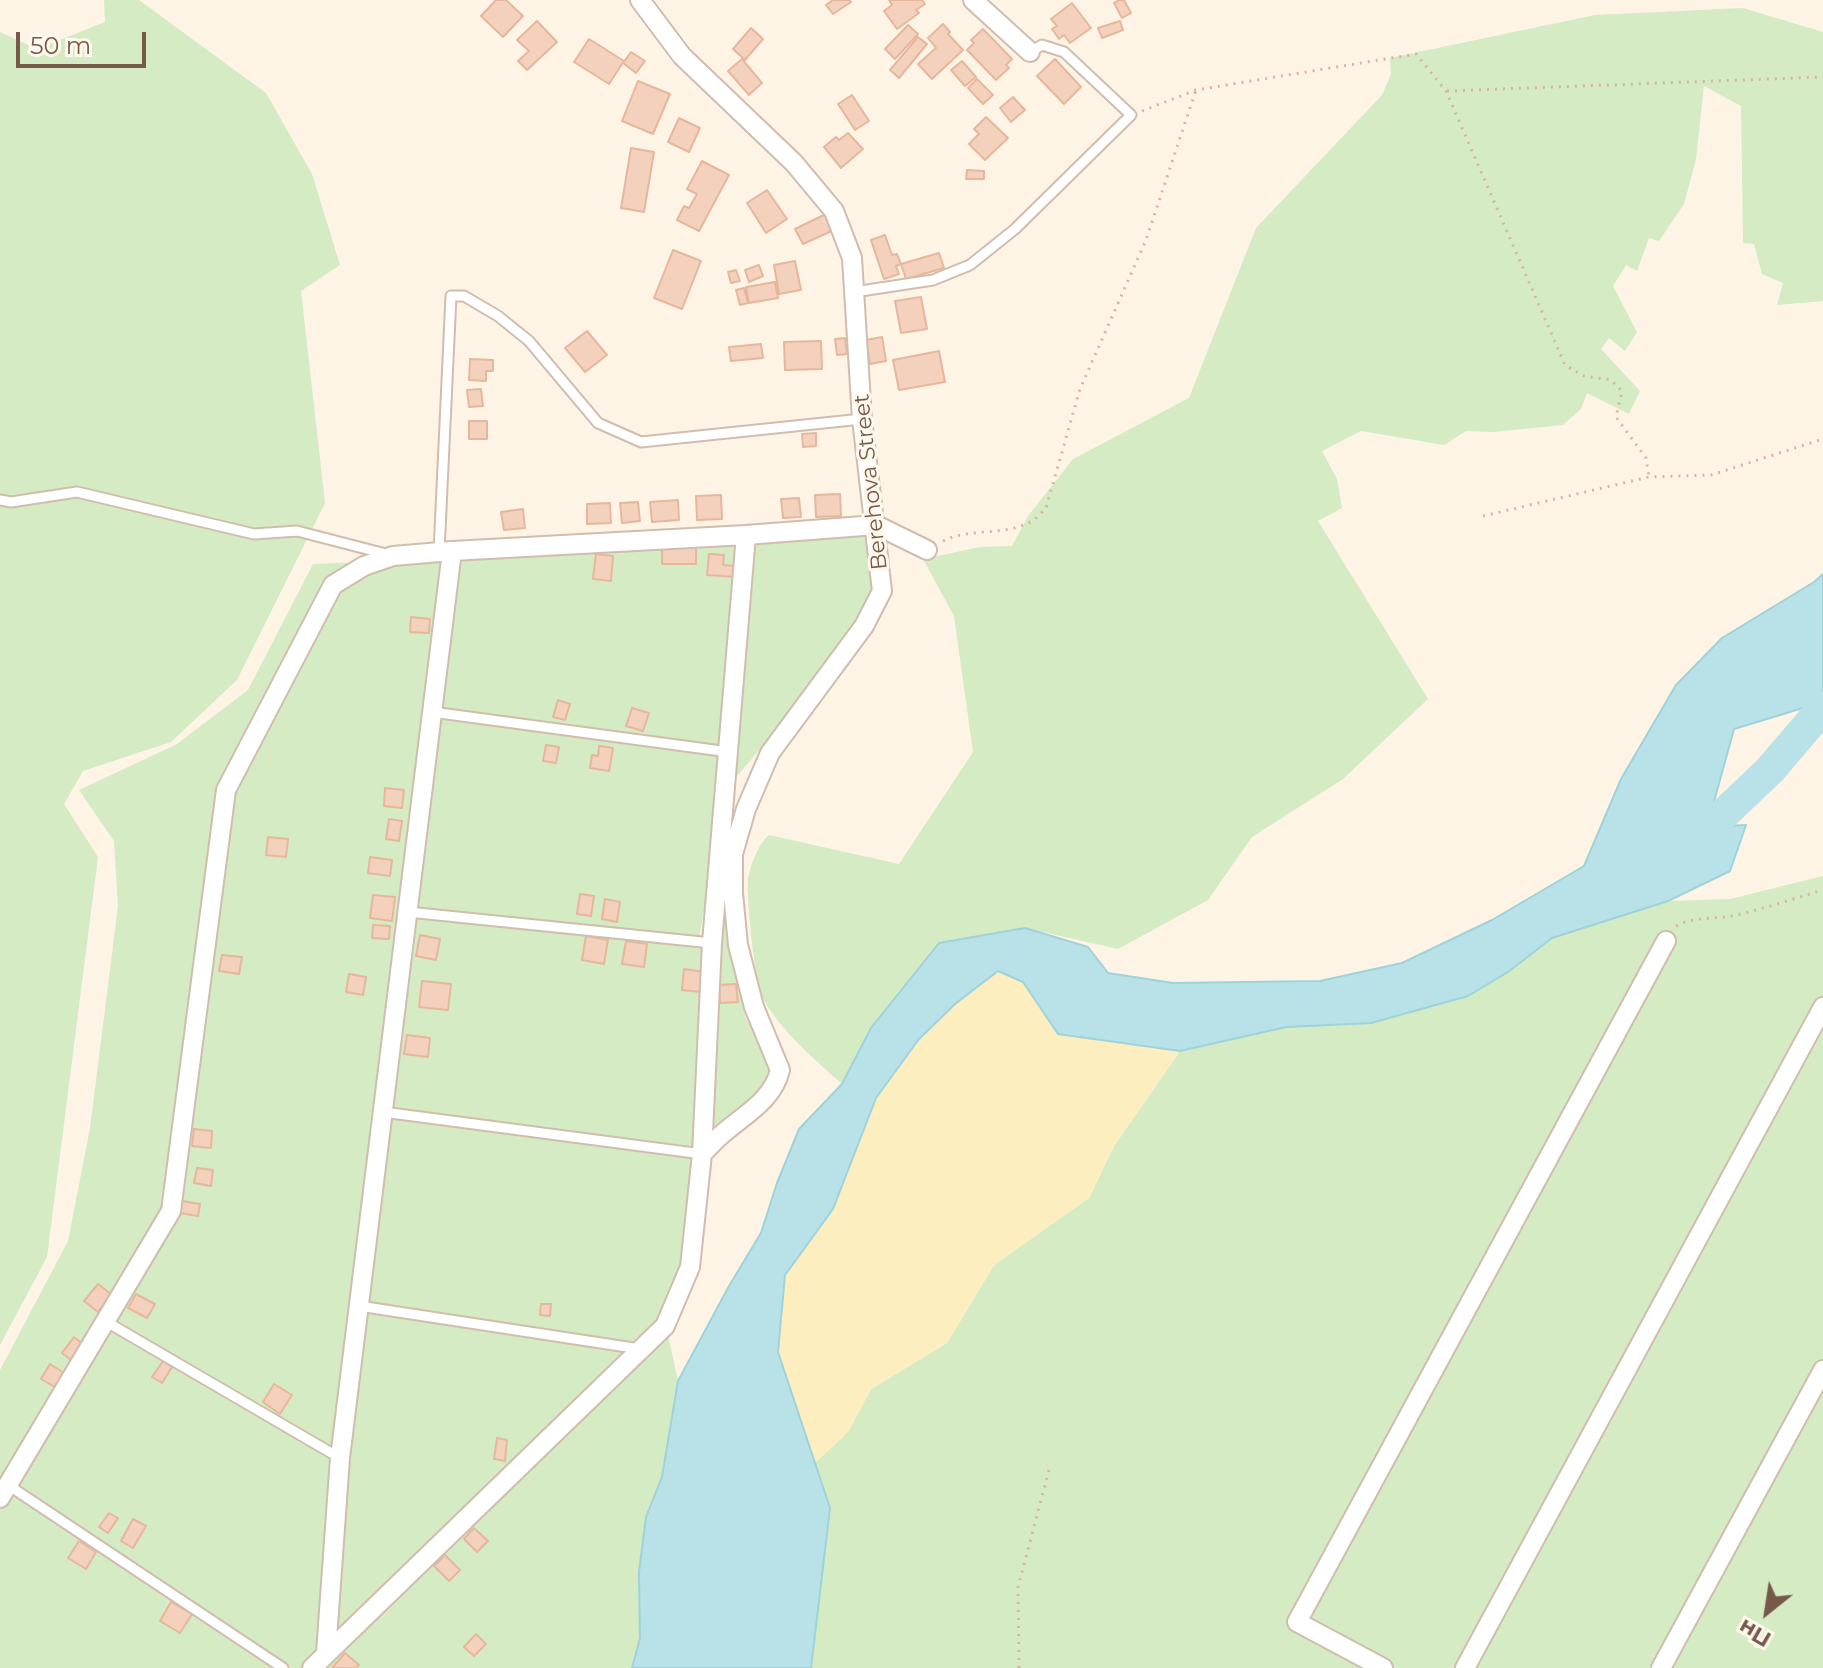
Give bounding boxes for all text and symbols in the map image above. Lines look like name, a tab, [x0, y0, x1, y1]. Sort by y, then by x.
scale bar	[20, 16, 150, 66]
text: 50 m	[30, 31, 91, 60]
street label: Berehova Street	[849, 393, 893, 571]
north arrow	[1727, 1572, 1807, 1652]
text: Пн	[1734, 1613, 1776, 1653]

